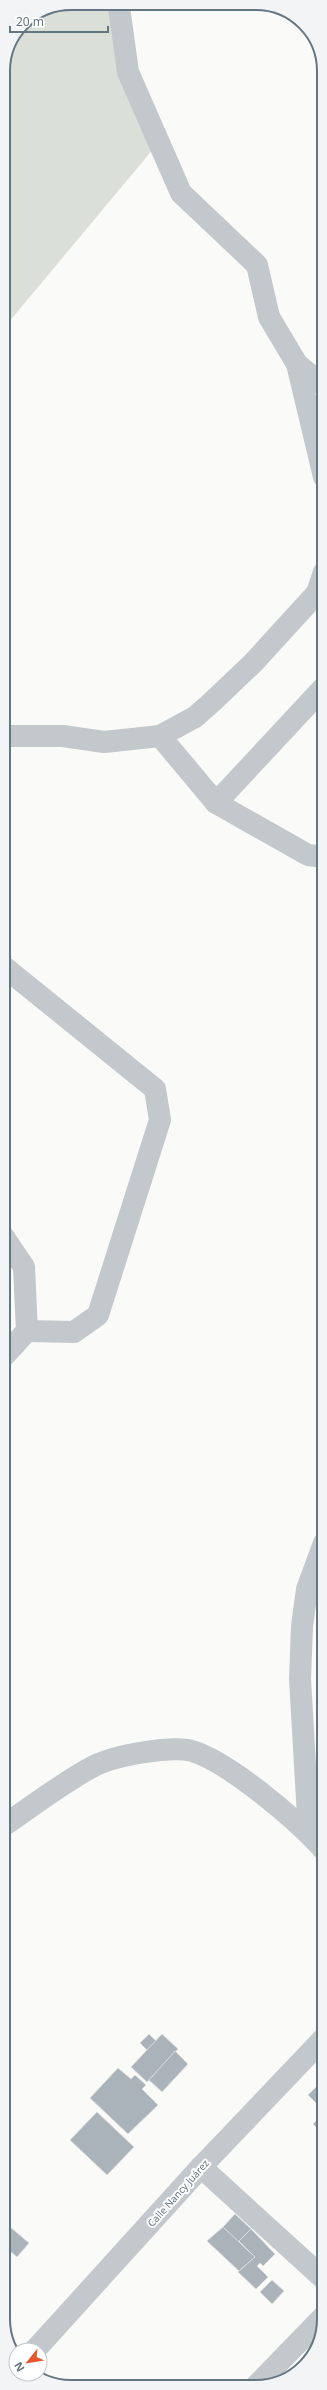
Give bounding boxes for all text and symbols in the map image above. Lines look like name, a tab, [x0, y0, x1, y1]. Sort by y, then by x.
scale bar	[10, 8, 108, 34]
text: 20 m	[16, 13, 44, 30]
street label: Calle Nancy Juárez	[144, 2156, 212, 2230]
north arrow	[8, 2342, 48, 2382]
text: N	[10, 2360, 28, 2375]

